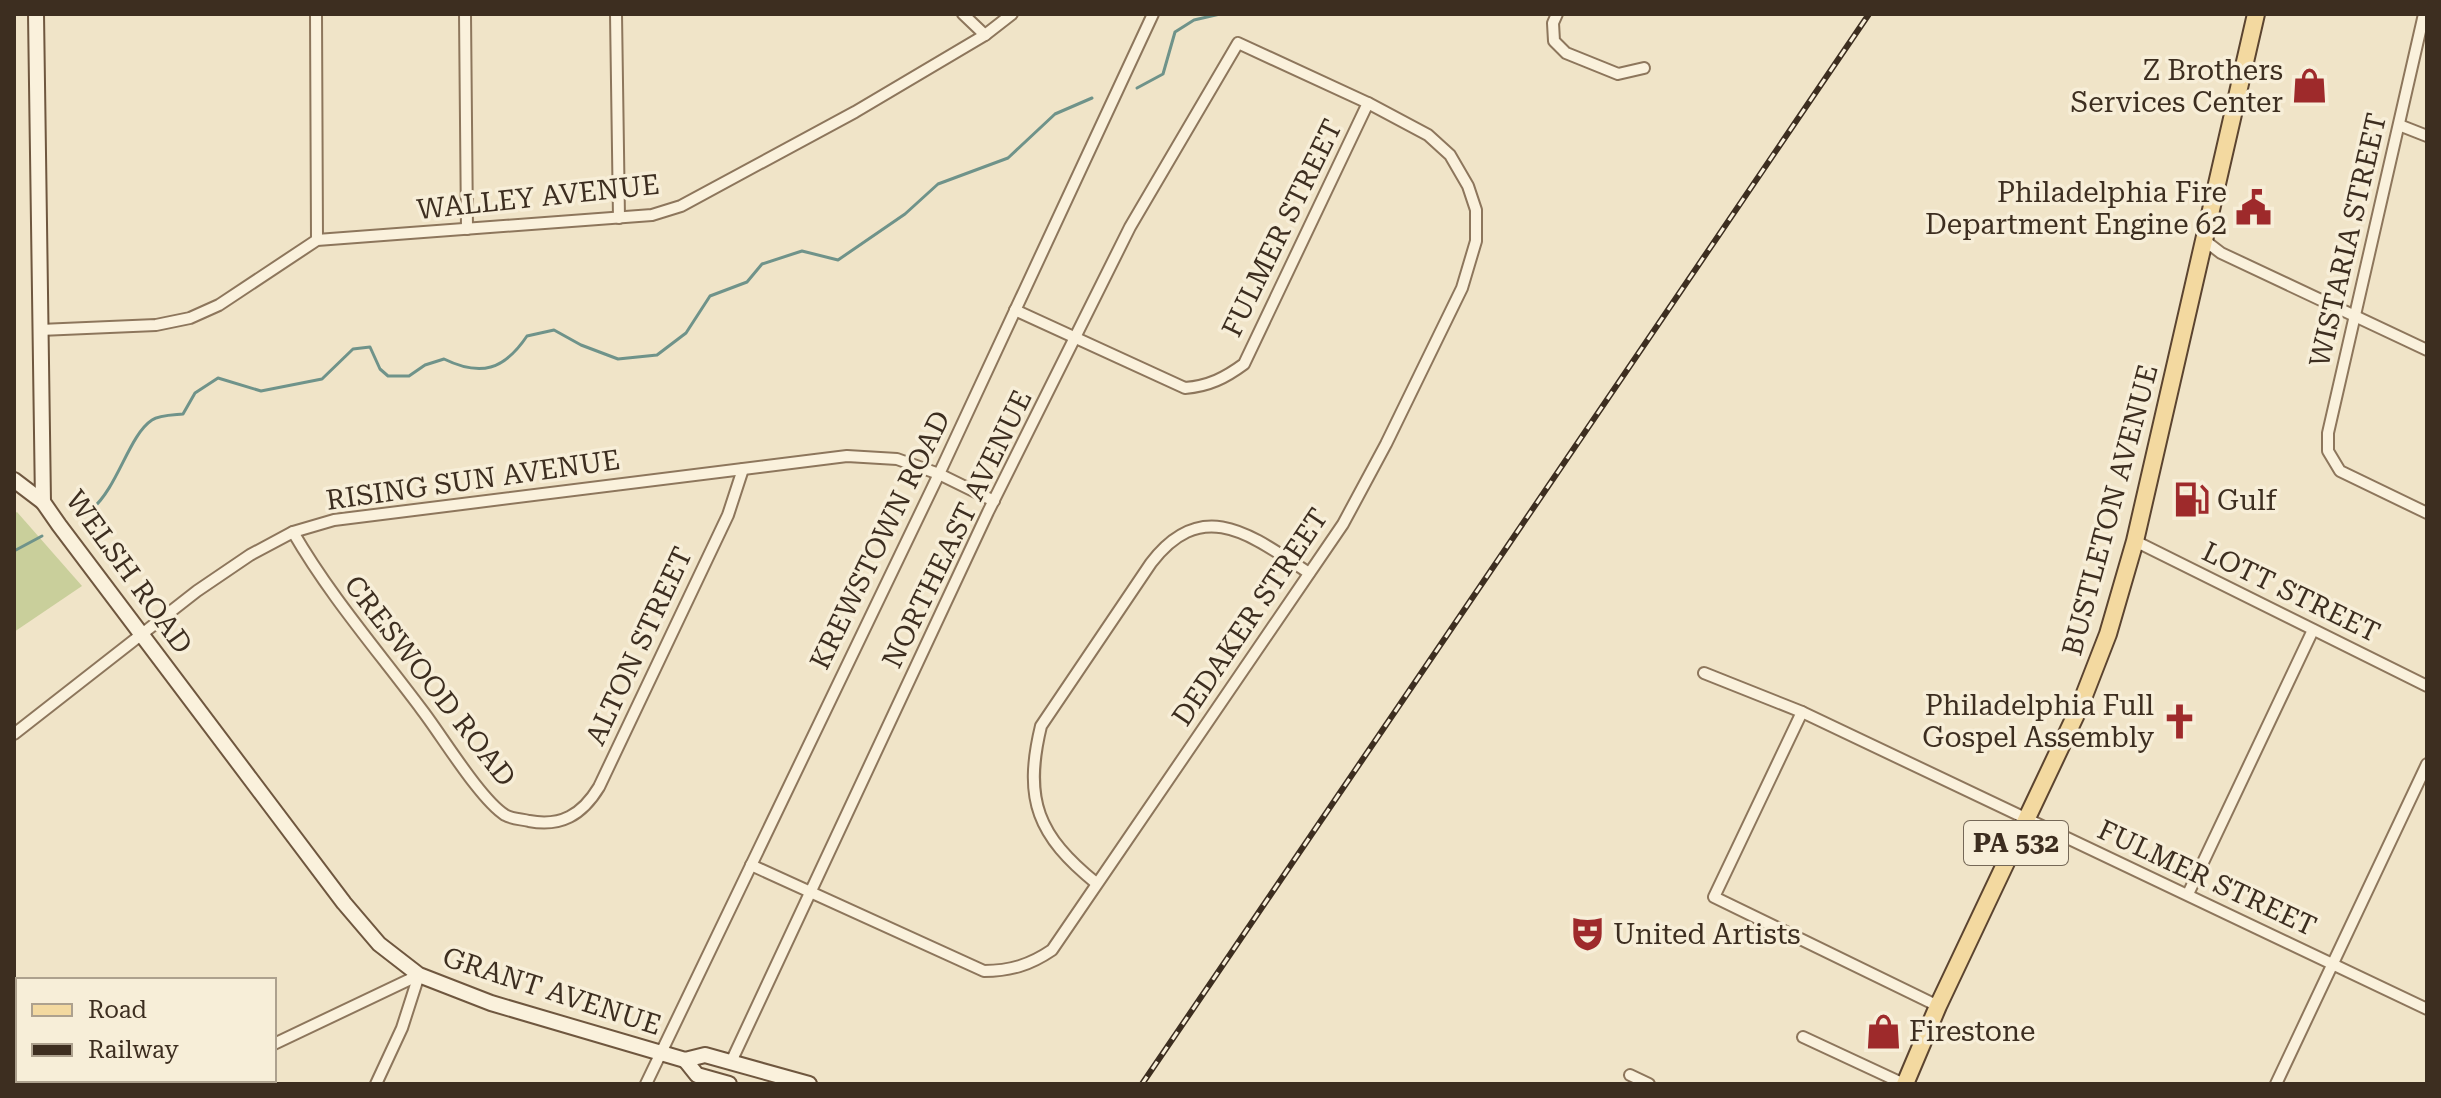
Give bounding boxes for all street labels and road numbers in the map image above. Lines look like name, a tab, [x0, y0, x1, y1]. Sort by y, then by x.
street label: WISTARIA STREET	[2303, 110, 2393, 370]
street label: FULMER STREET	[1215, 114, 1349, 342]
street label: WALLEY AVENUE	[415, 168, 661, 226]
street label: BUSTLETON AVENUE	[2055, 361, 2165, 659]
street label: NORTHEAST AVENUE	[875, 385, 1039, 673]
street label: KREWSTOWN ROAD	[803, 405, 957, 675]
street label: RISING SUN AVENUE	[324, 443, 622, 517]
street label: WELSH ROAD	[59, 484, 199, 660]
street label: DEDAKER STREET	[1165, 502, 1335, 732]
street label: LOTT STREET	[2197, 535, 2385, 649]
street label: ALTON STREET	[579, 542, 699, 750]
street label: CRESWOOD ROAD	[337, 569, 523, 793]
street label: FULMER STREET	[2092, 813, 2322, 943]
road number: PA 532	[1964, 821, 2068, 865]
street label: GRANT AVENUE	[439, 940, 665, 1042]

